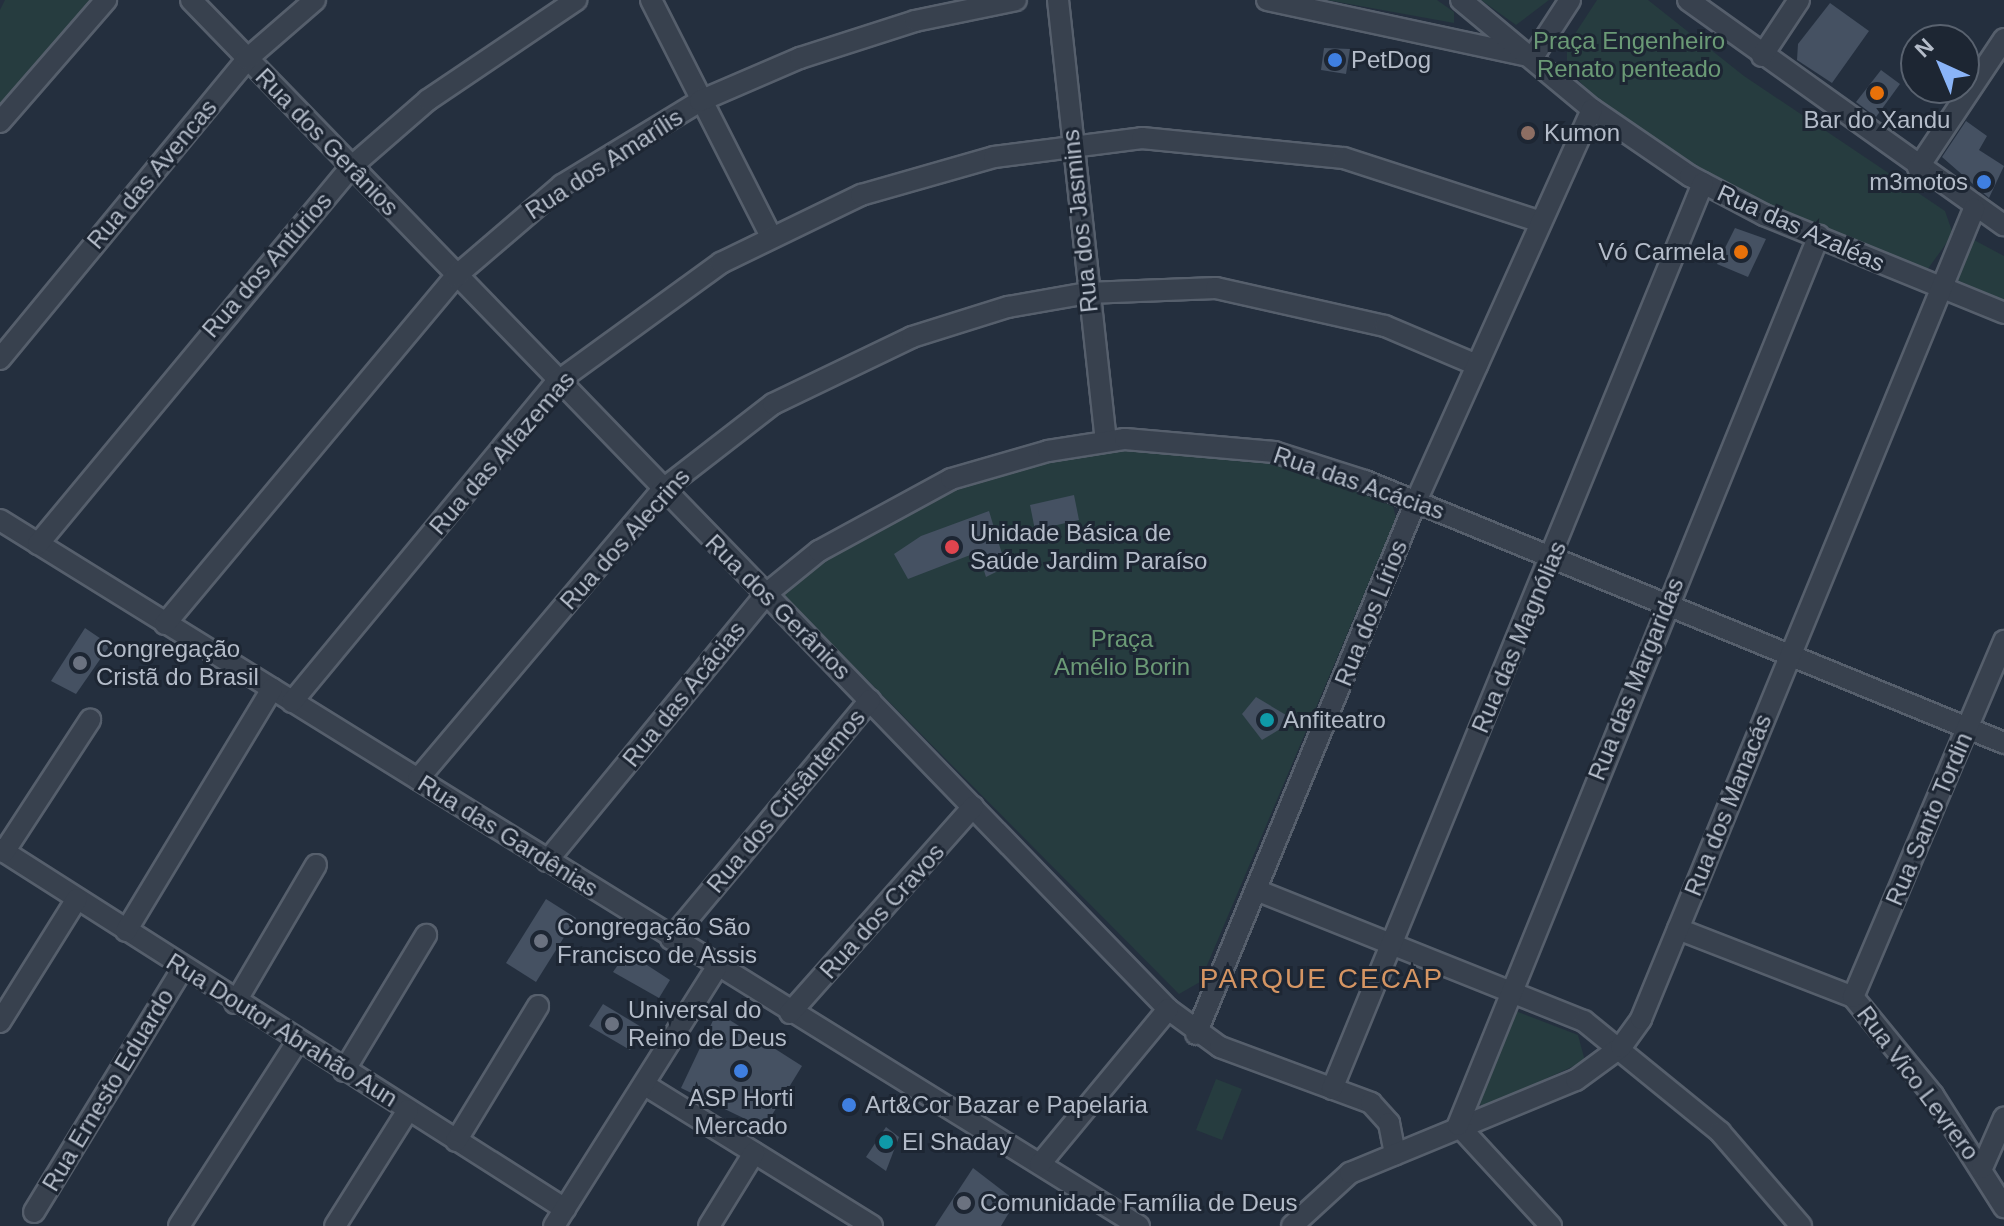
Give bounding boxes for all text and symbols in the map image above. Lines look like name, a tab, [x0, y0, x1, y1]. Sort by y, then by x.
north arrow	[1900, 24, 1980, 104]
park label: Praça Engenheiro Renato penteado	[1533, 27, 1725, 83]
text: N	[1910, 33, 1939, 62]
place label: PetDog	[1351, 46, 1431, 74]
marker: PetDog	[1326, 51, 1344, 69]
street label: Rua dos Gerânios	[249, 62, 405, 222]
marker: Bar do Xandu	[1868, 84, 1886, 102]
street label: Rua das Avencas	[81, 93, 223, 255]
street label: Rua dos Amarílis	[520, 102, 688, 226]
place label: Bar do Xandu	[1804, 106, 1950, 134]
place label: Kumon	[1544, 119, 1620, 147]
marker: Kumon	[1519, 124, 1537, 142]
street label: Rua dos Jasmins	[1056, 128, 1104, 314]
place label: m3motos	[1869, 168, 1968, 196]
marker: m3motos	[1975, 173, 1993, 191]
street label: Rua das Azaléas	[1712, 178, 1890, 278]
street label: Rua dos Antúrios	[196, 186, 338, 344]
place label: Vó Carmela	[1598, 238, 1725, 266]
marker: Vó Carmela	[1732, 243, 1750, 261]
street label: Rua das Alfazemas	[423, 365, 581, 541]
street label: Rua das Acácias	[1269, 440, 1449, 526]
street label: Rua dos Alecrins	[554, 462, 696, 616]
place label: Unidade Básica de Saúde Jardim Paraíso	[970, 519, 1207, 575]
street label: Rua dos Gerânios	[699, 528, 857, 686]
marker: Unidade Básica de Saúde Jardim Paraíso	[941, 536, 963, 558]
street label: Rua dos Lírios	[1329, 536, 1413, 690]
street label: Rua das Magnólias	[1466, 537, 1572, 737]
street label: Rua das Margaridas	[1582, 573, 1690, 785]
street label: Rua das Acácias	[616, 615, 752, 773]
park label: Praça Amélio Borin	[1054, 625, 1190, 681]
place label: Congregação Cristã do Brasil	[96, 635, 259, 691]
marker: Congregação Cristã do Brasil	[71, 654, 89, 672]
street label: Rua dos Crisântemos	[701, 703, 871, 899]
place label: Anfiteatro	[1283, 706, 1386, 734]
street label: Rua dos Manacás	[1678, 710, 1778, 900]
marker: Anfiteatro	[1258, 711, 1276, 729]
street label: Rua Santo Tordin	[1880, 728, 1978, 910]
street label: Rua das Gardênias	[413, 769, 603, 903]
street label: Rua dos Cravos	[814, 837, 950, 985]
place label: Congregação São Francisco de Assis	[557, 913, 758, 969]
marker: Congregação São Francisco de Assis	[532, 932, 550, 950]
street label: Rua Doutor Abrahão Aun	[160, 946, 404, 1114]
district label: PARQUE CECAP	[1200, 962, 1444, 996]
street label: Rua Ernesto Eduardo	[36, 984, 180, 1196]
place label: Universal do Reino de Deus	[628, 996, 787, 1052]
street label: Rua Vico Levrero	[1851, 1000, 1985, 1166]
marker: Universal do Reino de Deus	[603, 1015, 621, 1033]
marker: ASP Horti Mercado	[732, 1062, 750, 1080]
place label: ASP Horti Mercado	[688, 1084, 794, 1140]
place label: Art&Cor Bazar e Papelaria	[865, 1091, 1148, 1119]
marker: Art&Cor Bazar e Papelaria	[840, 1096, 858, 1114]
place label: El Shaday	[902, 1128, 1011, 1156]
marker: El Shaday	[877, 1133, 895, 1151]
place label: Comunidade Família de Deus	[980, 1189, 1297, 1217]
marker: Comunidade Família de Deus	[955, 1194, 973, 1212]

